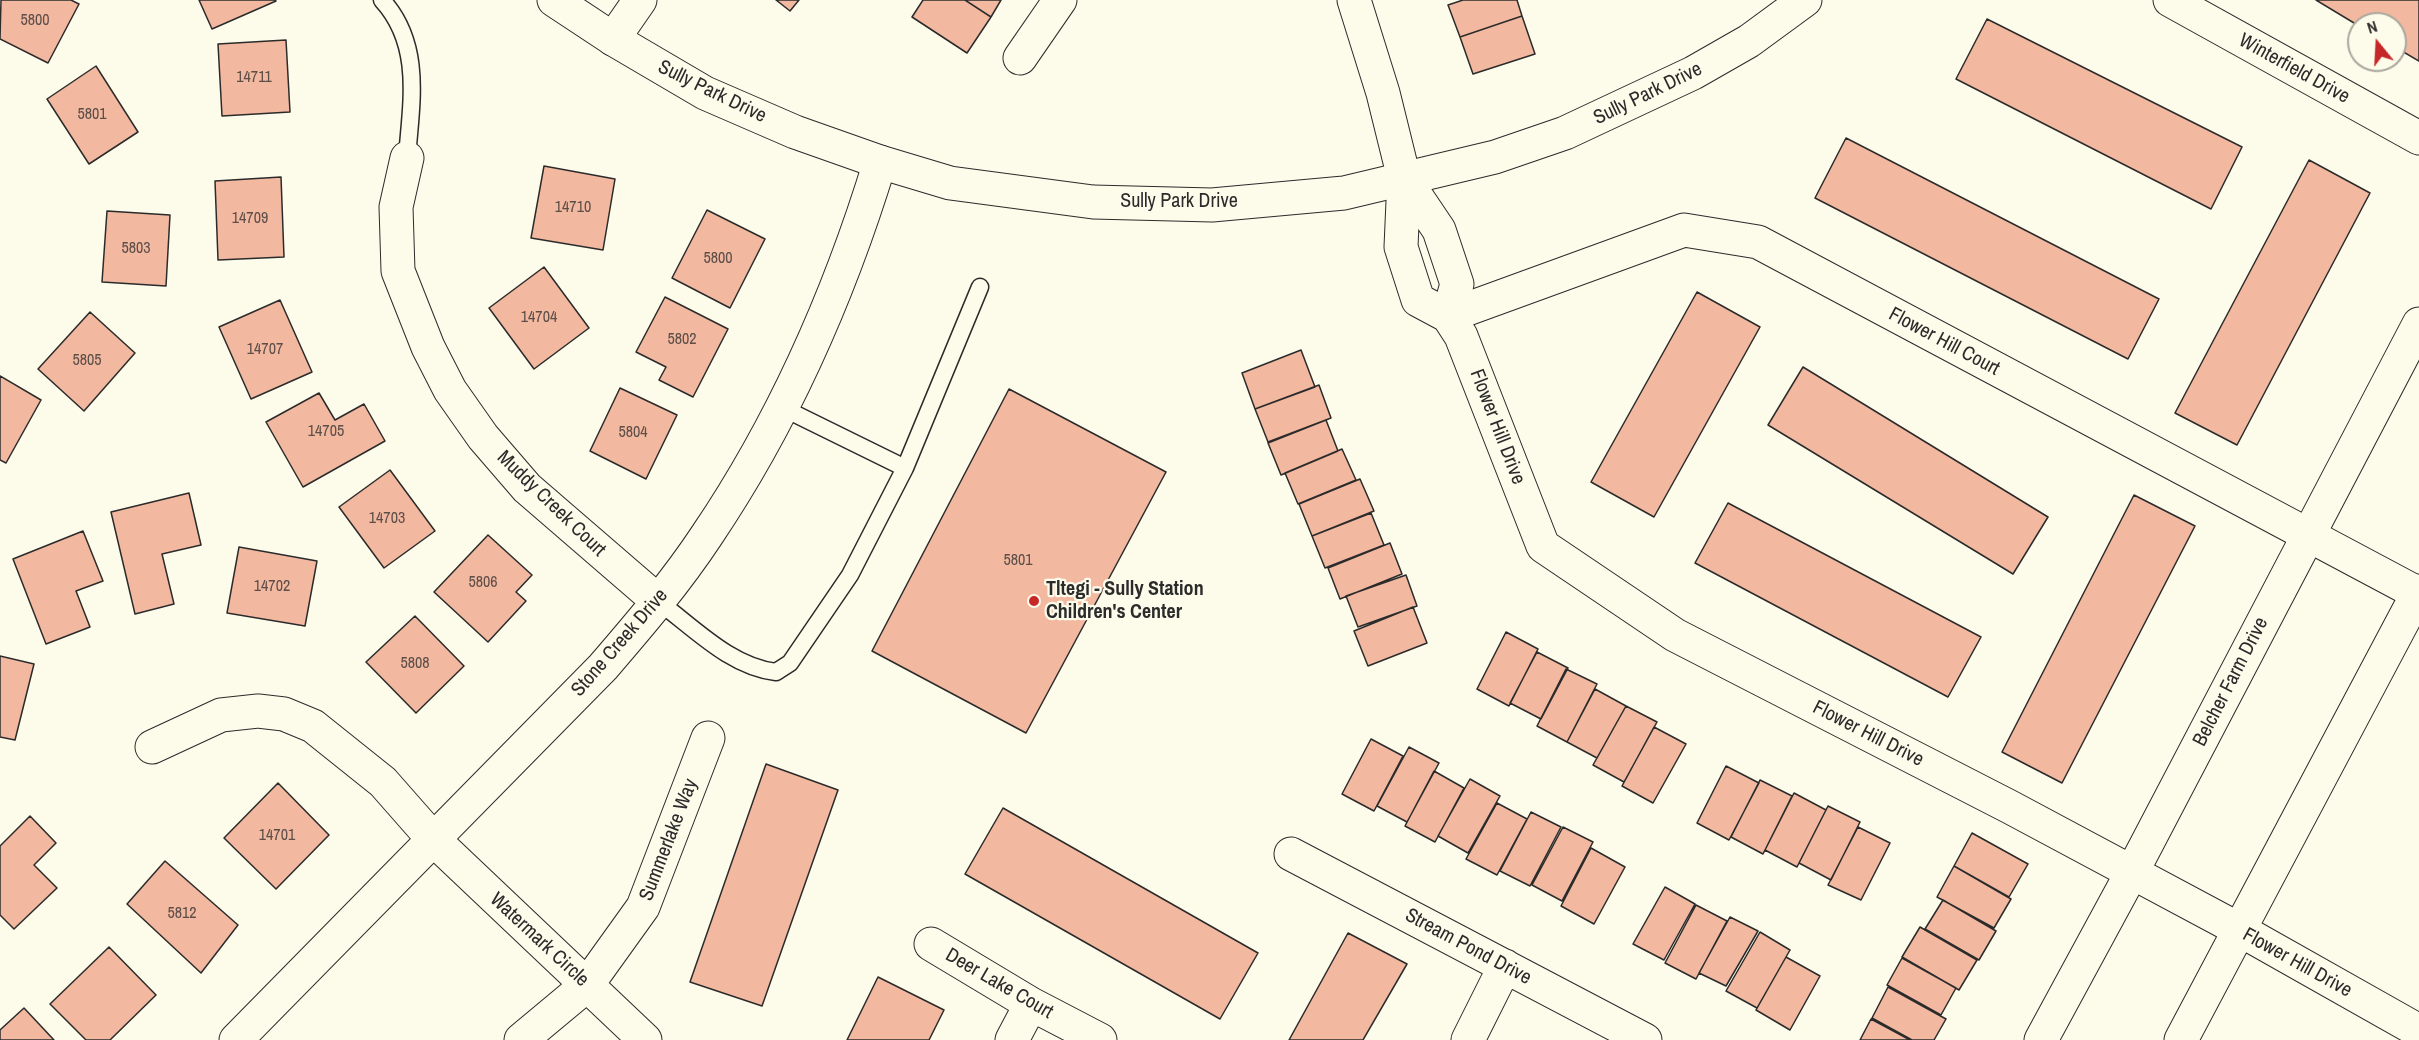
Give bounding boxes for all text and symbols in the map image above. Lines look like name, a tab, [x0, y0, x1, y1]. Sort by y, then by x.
house number: 5800	[20, 11, 50, 31]
north arrow	[2347, 12, 2407, 72]
text: N	[2364, 15, 2380, 39]
street label: Winterfield Drive	[2234, 29, 2354, 109]
street label: Sully Park Drive	[654, 55, 770, 129]
street label: Sully Park Drive	[1590, 57, 1706, 131]
house number: 14711	[236, 68, 272, 88]
house number: 5801	[77, 105, 107, 125]
street label: Sully Park Drive	[1120, 190, 1238, 214]
house number: 14710	[555, 198, 591, 218]
house number: 14709	[232, 209, 268, 229]
house number: 5803	[121, 239, 151, 259]
house number: 5800	[703, 249, 733, 269]
street label: Flower Hill Court	[1884, 303, 2004, 381]
house number: 14704	[521, 308, 557, 328]
house number: 5802	[667, 330, 697, 350]
house number: 14707	[247, 340, 283, 360]
house number: 5805	[72, 351, 102, 371]
street label: Flower Hill Drive	[1464, 366, 1530, 488]
house number: 14705	[308, 422, 344, 442]
house number: 5804	[618, 423, 648, 443]
street label: Muddy Creek Court	[492, 446, 610, 562]
house number: 14703	[369, 509, 405, 529]
house number: 5801	[1003, 551, 1033, 571]
house number: 5806	[468, 573, 498, 593]
house number: 14702	[254, 577, 290, 597]
place label: Tltegi - Sully Station Children's Center	[1046, 578, 1204, 625]
street label: Stone Creek Drive	[567, 584, 673, 702]
marker: Tltegi - Sully Station Children's Center	[1027, 594, 1041, 608]
street label: Belcher Farm Drive	[2188, 614, 2274, 750]
house number: 5808	[400, 654, 430, 674]
street label: Flower Hill Drive	[1809, 696, 1927, 772]
street label: Summerlake Way	[635, 776, 703, 904]
house number: 14701	[259, 826, 295, 846]
street label: Watermark Circle	[484, 888, 594, 992]
house number: 5812	[167, 904, 197, 924]
street label: Stream Pond Drive	[1401, 904, 1535, 990]
street label: Flower Hill Drive	[2238, 923, 2356, 1003]
street label: Deer Lake Court	[941, 944, 1057, 1024]

